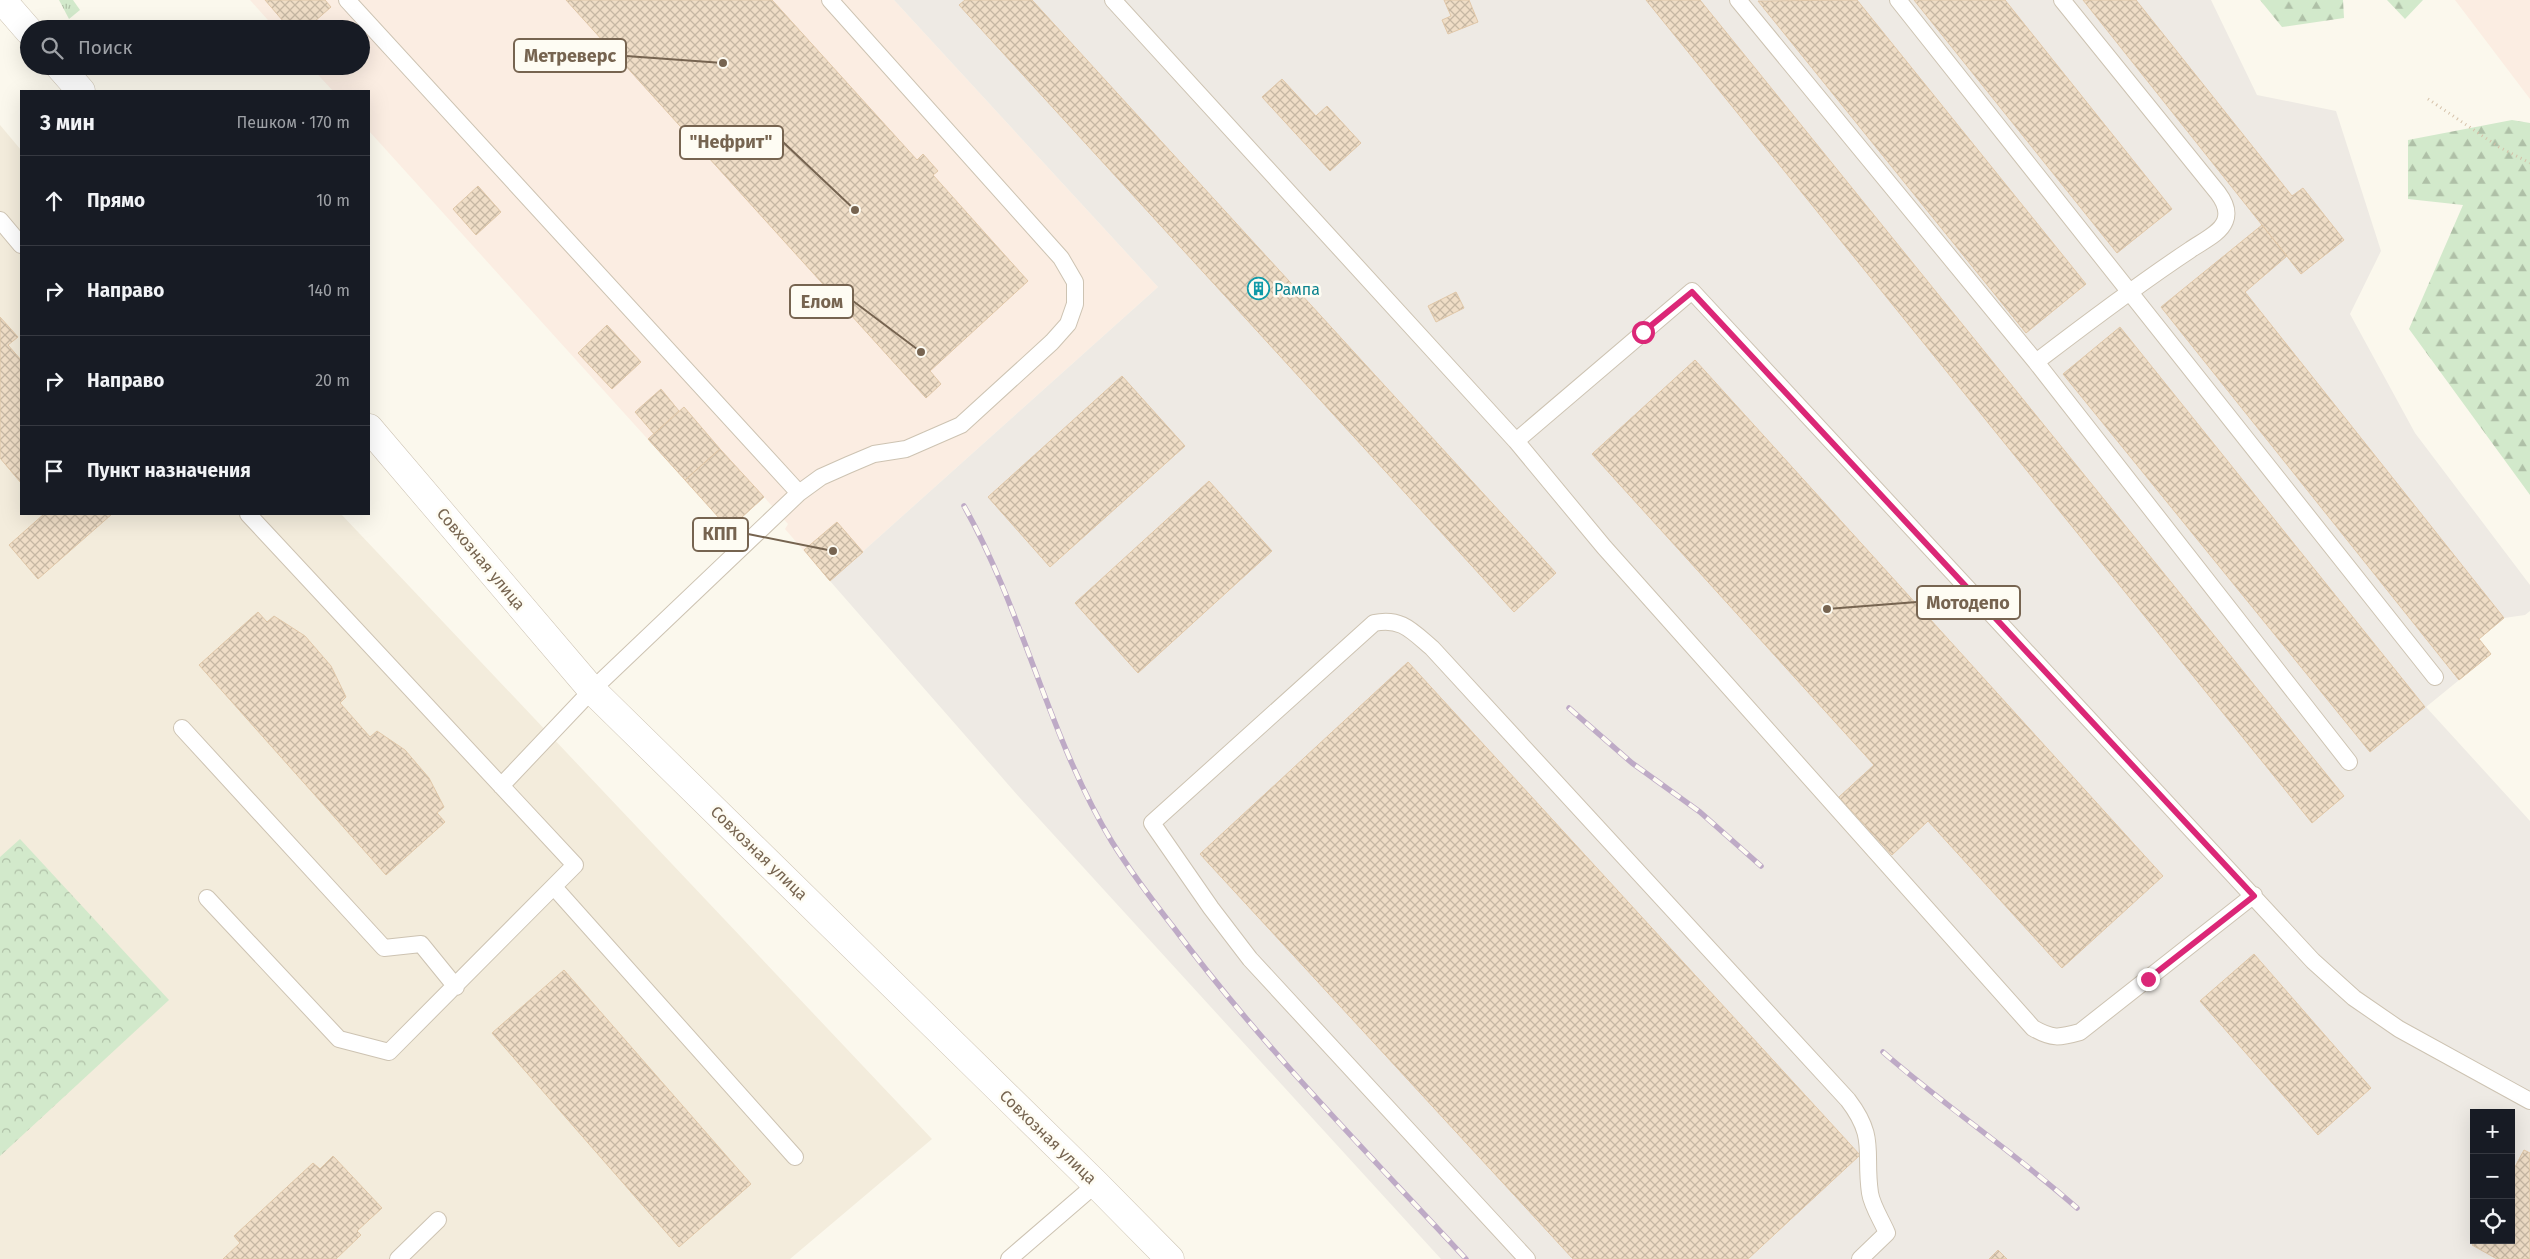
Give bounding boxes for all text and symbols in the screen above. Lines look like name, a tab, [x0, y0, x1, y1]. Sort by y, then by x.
search box	[20, 20, 370, 75]
icon: search	[38, 34, 66, 62]
text: Поиск	[78, 36, 132, 59]
callout: Метреверс	[514, 39, 626, 72]
text: Метреверс	[524, 45, 616, 67]
text: 3 мин	[40, 110, 95, 136]
text: Пешком · 170 m	[236, 113, 350, 132]
callout: "Нефрит"	[680, 126, 783, 159]
text: "Нефрит"	[690, 131, 773, 153]
icon: ahead	[40, 187, 68, 215]
text: Прямо	[87, 189, 145, 212]
text: 10 m	[316, 191, 350, 210]
icon: right	[40, 277, 68, 305]
building icon: Рампа	[1246, 277, 1270, 301]
text: Направо	[87, 279, 164, 302]
place label: Рампа	[1274, 280, 1320, 299]
text: 140 m	[308, 281, 350, 300]
callout: Елом	[790, 285, 853, 318]
text: Елом	[801, 291, 843, 313]
route start	[1632, 321, 1655, 344]
icon: right	[40, 367, 68, 395]
text: Направо	[87, 369, 164, 392]
text: 20 m	[315, 371, 350, 390]
icon: arrive	[40, 457, 68, 485]
text: Пункт назначения	[87, 459, 251, 482]
street label: Совхозная улица	[433, 504, 529, 614]
callout: КПП	[693, 518, 748, 551]
text: КПП	[702, 523, 738, 545]
callout: Мотодепо	[1917, 586, 2020, 619]
text: Мотодепо	[1926, 592, 2010, 614]
street label: Совхозная улица	[707, 802, 811, 904]
route end	[2137, 968, 2160, 991]
street label: Совхозная улица	[996, 1086, 1100, 1188]
map controls	[2470, 1109, 2515, 1244]
button: +	[2470, 1109, 2515, 1154]
button: −	[2470, 1154, 2515, 1199]
button: locate	[2470, 1199, 2515, 1244]

